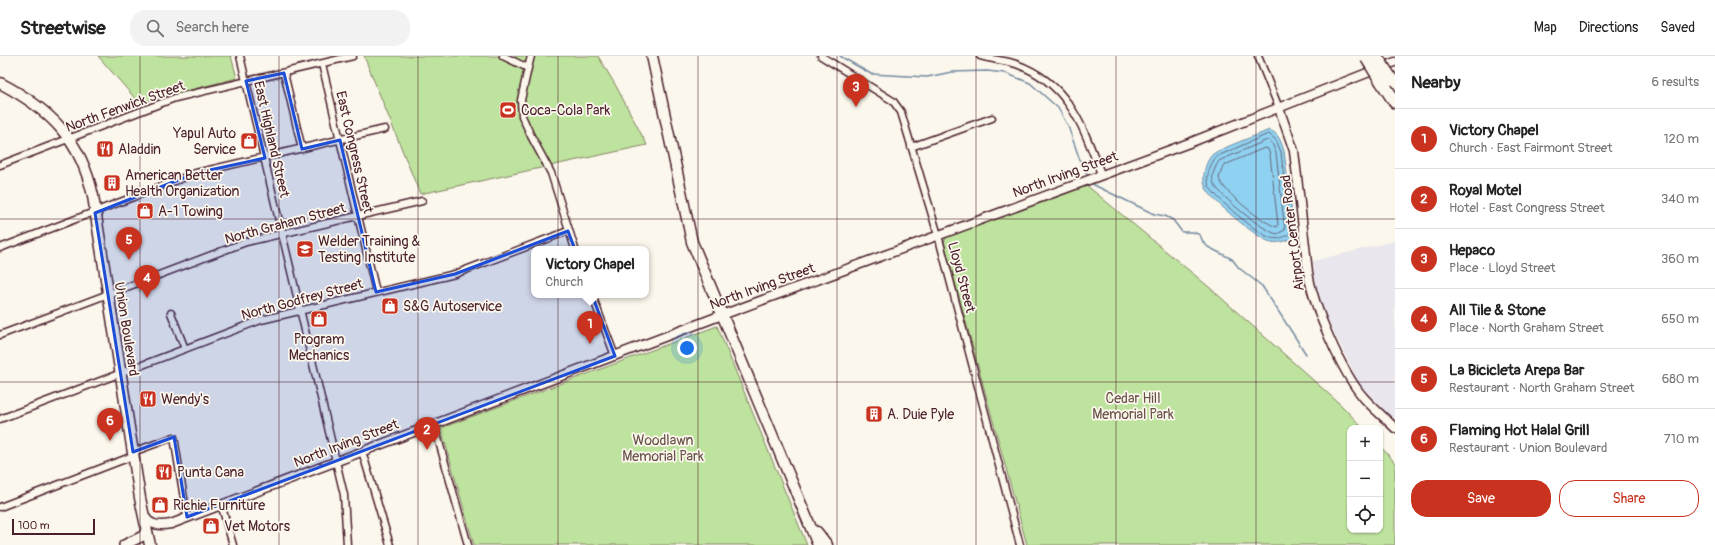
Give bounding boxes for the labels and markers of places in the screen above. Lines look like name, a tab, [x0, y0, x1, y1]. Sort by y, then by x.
pin: 3	[843, 74, 869, 107]
sports icon: Coca-Cola Park	[498, 100, 518, 120]
place label: Coca-Cola Park	[521, 102, 610, 119]
place label: Yapul Auto Service	[172, 125, 236, 158]
shop icon: Yapul Auto Service	[239, 131, 259, 151]
restaurant icon: Aladdin	[95, 139, 115, 159]
place label: Aladdin	[118, 141, 161, 158]
place label: American Better Health Organization	[125, 167, 240, 200]
building icon: American Better Health Organization	[102, 173, 122, 193]
shop icon: A-1 Towing	[135, 201, 155, 221]
place label: A-1 Towing	[158, 203, 223, 220]
pin: 5	[116, 227, 142, 260]
place label: Welder Training & Testing Institute	[318, 233, 421, 266]
school or university icon: Welder Training & Testing Institute	[295, 239, 315, 259]
pin: 4	[134, 265, 160, 298]
shop icon: S&G Autoservice	[380, 296, 400, 316]
place label: S&G Autoservice	[403, 298, 502, 315]
shop icon: Program Mechanics	[309, 309, 329, 329]
pin: 1	[577, 311, 603, 344]
place label: Program Mechanics	[289, 331, 350, 364]
restaurant icon: Wendy's	[138, 389, 158, 409]
place label: Wendy's	[161, 391, 210, 408]
building icon: A. Duie Pyle	[864, 404, 884, 424]
place label: A. Duie Pyle	[887, 406, 954, 423]
pin: 6	[97, 408, 123, 441]
pin: 2	[414, 417, 440, 450]
restaurant icon: Punta Cana	[154, 462, 174, 482]
place label: Punta Cana	[177, 464, 244, 481]
shop icon: Richie Furniture	[150, 495, 170, 515]
place label: Richie Furniture	[173, 497, 265, 514]
shop icon: Vet Motors	[201, 516, 221, 536]
place label: Vet Motors	[224, 518, 291, 535]

